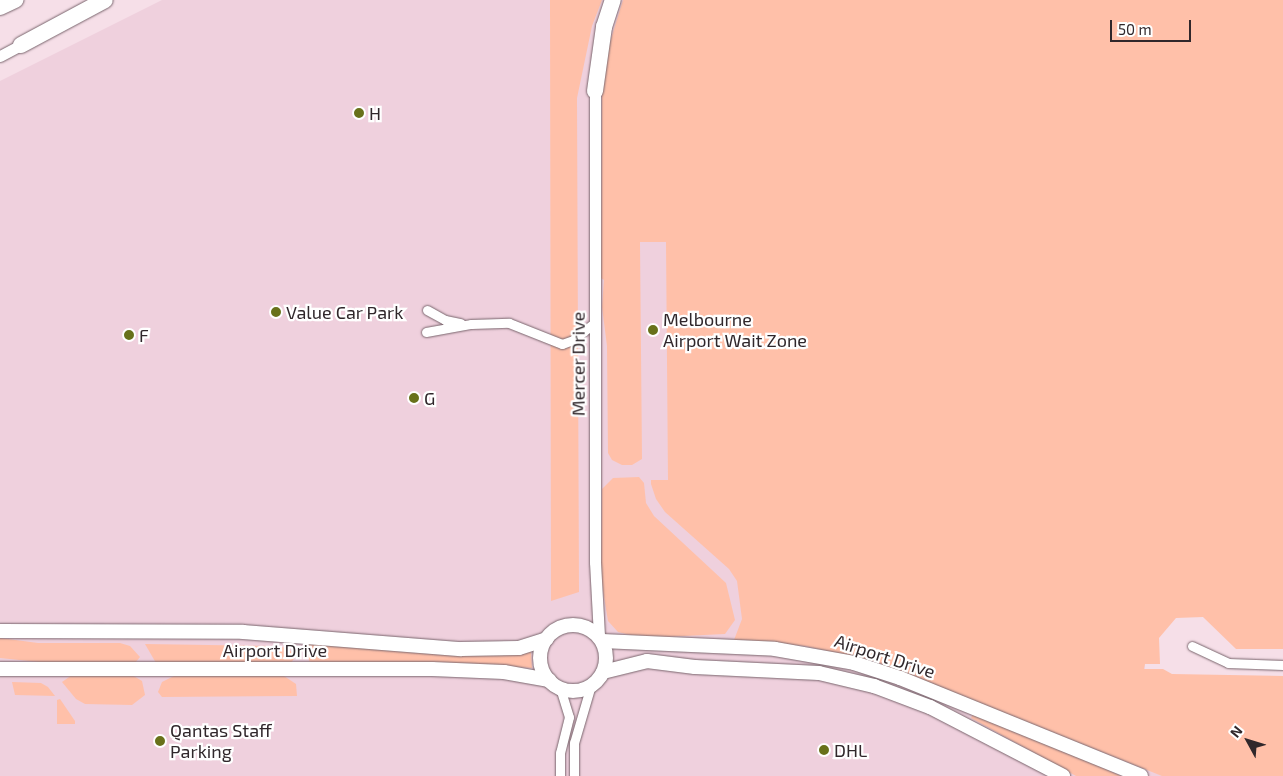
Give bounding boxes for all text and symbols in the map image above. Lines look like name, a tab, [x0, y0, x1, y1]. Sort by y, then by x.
scale bar	[1113, 10, 1194, 42]
text: 50 m	[1118, 20, 1152, 38]
place label: H	[369, 102, 381, 124]
marker: H	[353, 107, 365, 119]
place label: Value Car Park	[286, 301, 404, 323]
marker: Value Car Park	[270, 306, 282, 318]
place label: Melbourne Airport Wait Zone	[663, 309, 807, 352]
street label: Mercer Drive	[567, 312, 589, 416]
place label: F	[139, 324, 149, 346]
marker: Melbourne Airport Wait Zone	[647, 324, 659, 336]
marker: F	[123, 329, 135, 341]
place label: G	[424, 387, 435, 409]
marker: G	[408, 392, 420, 404]
street label: Airport Drive	[832, 630, 938, 682]
street label: Airport Drive	[223, 639, 327, 661]
north arrow	[1223, 716, 1273, 766]
place label: Qantas Staff Parking	[170, 720, 272, 762]
text: N	[1226, 722, 1246, 741]
marker: Qantas Staff Parking	[154, 735, 166, 747]
place label: DHL	[834, 739, 867, 761]
marker: DHL	[818, 744, 830, 756]

